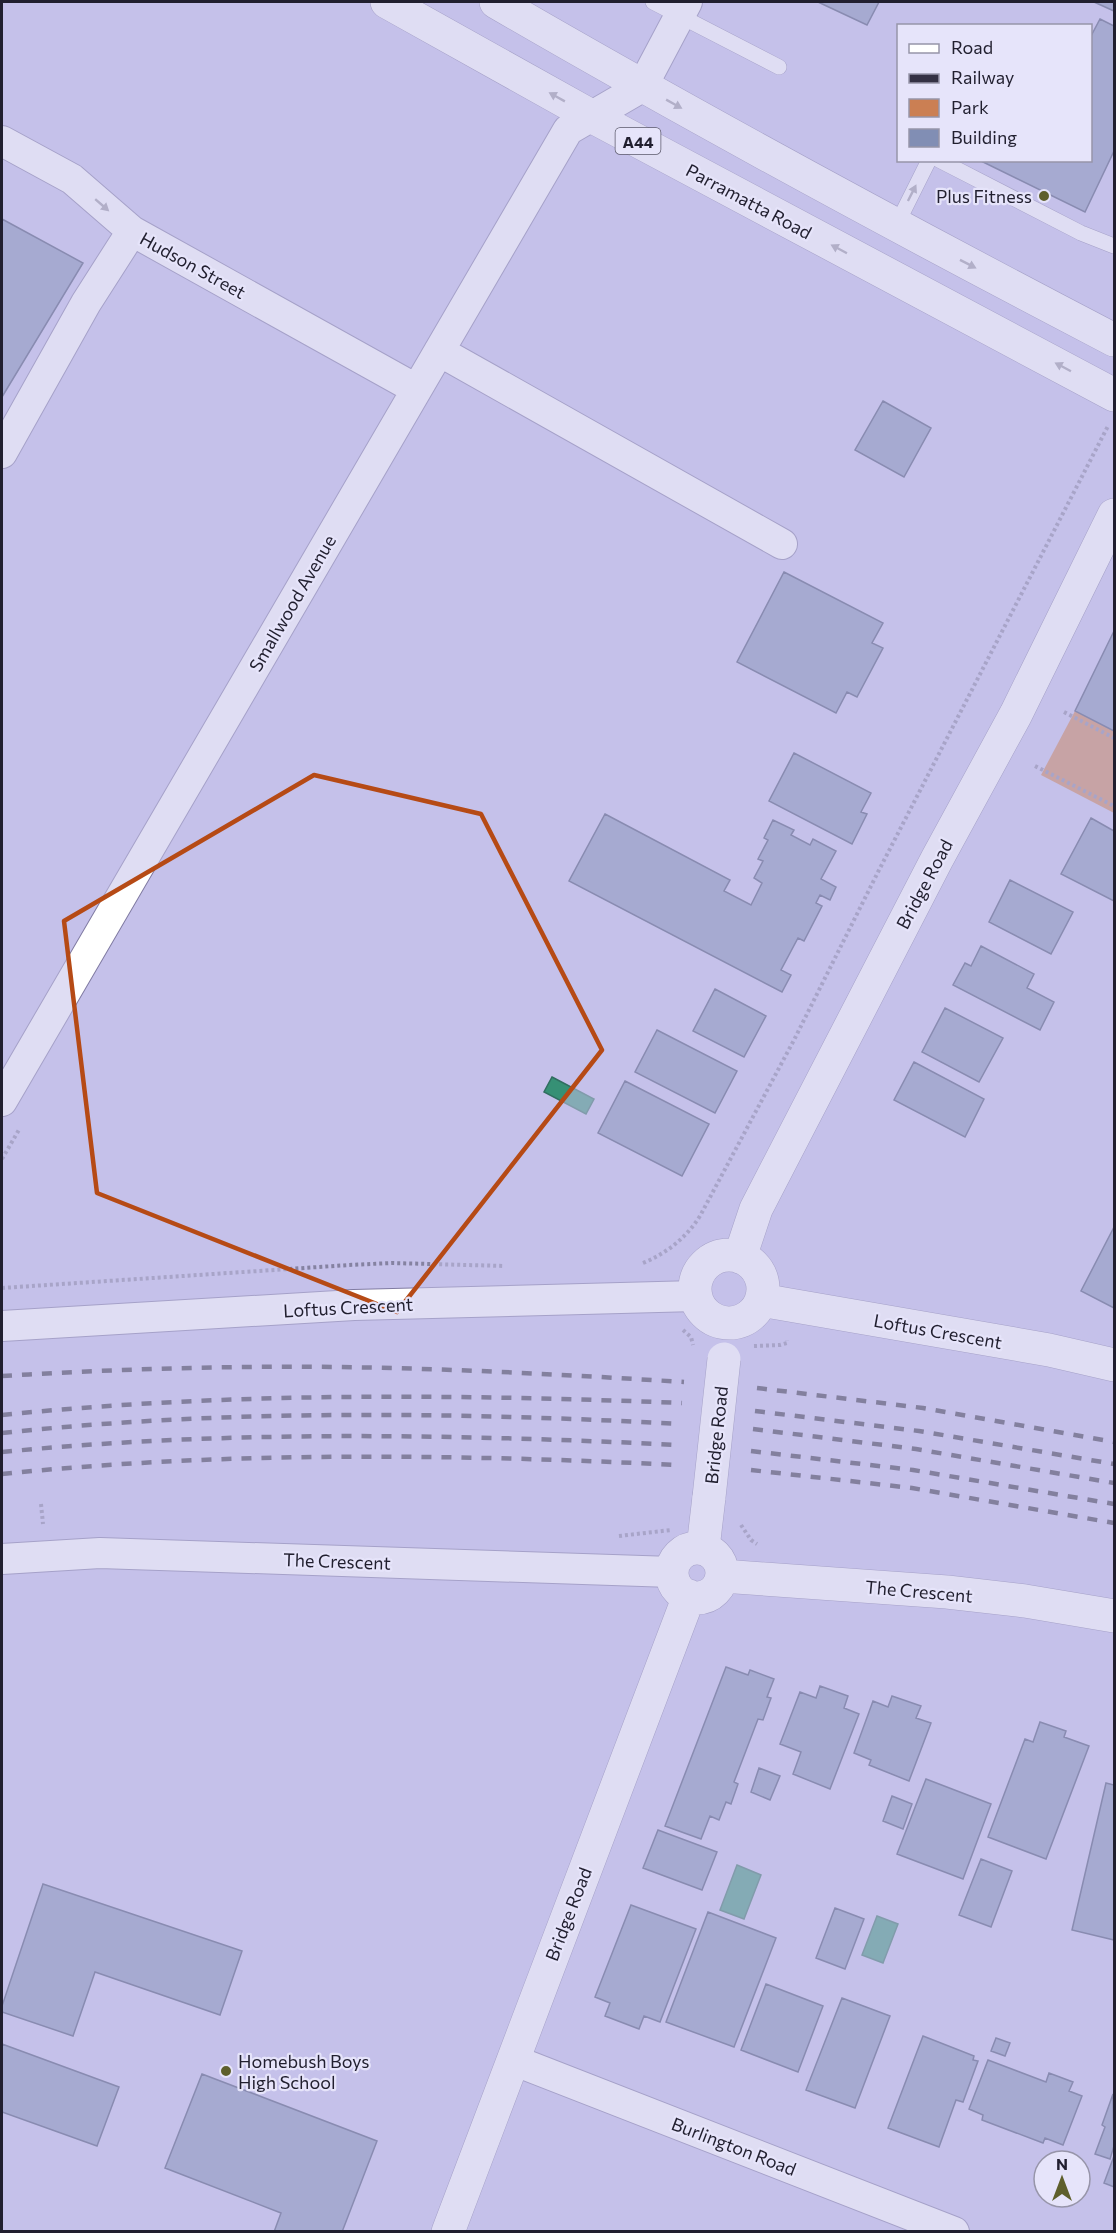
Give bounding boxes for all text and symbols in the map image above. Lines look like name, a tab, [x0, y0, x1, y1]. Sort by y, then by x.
legend	[897, 24, 1092, 162]
text: Road	[951, 36, 993, 58]
text: Railway	[951, 66, 1014, 88]
one-way arrow	[549, 91, 565, 102]
text: Park	[951, 96, 989, 118]
one-way arrow	[665, 99, 682, 109]
text: Building	[951, 126, 1017, 148]
road number: A44	[616, 128, 660, 154]
street label: Parramatta Road	[682, 159, 816, 243]
one-way arrow	[908, 185, 917, 202]
place label: Plus Fitness	[936, 185, 1032, 207]
marker: Plus Fitness	[1037, 189, 1051, 203]
one-way arrow	[94, 198, 109, 211]
street label: Hudson Street	[136, 227, 250, 303]
one-way arrow	[831, 244, 848, 254]
one-way arrow	[960, 259, 977, 269]
one-way arrow	[1054, 363, 1071, 372]
street label: Smallwood Avenue	[244, 531, 340, 675]
street label: Bridge Road	[891, 835, 957, 933]
street label: Loftus Crescent	[282, 1293, 414, 1321]
street label: Loftus Crescent	[872, 1309, 1004, 1353]
street label: Bridge Road	[700, 1385, 732, 1485]
street label: The Crescent	[283, 1548, 391, 1574]
street label: The Crescent	[864, 1575, 974, 1607]
street label: Bridge Road	[540, 1864, 596, 1964]
place label: Homebush Boys High School	[238, 2050, 370, 2093]
marker: Homebush Boys High School	[219, 2064, 233, 2078]
street label: Burlington Road	[668, 2112, 800, 2180]
north arrow	[1032, 2149, 1092, 2209]
text: N	[1056, 2154, 1068, 2173]

